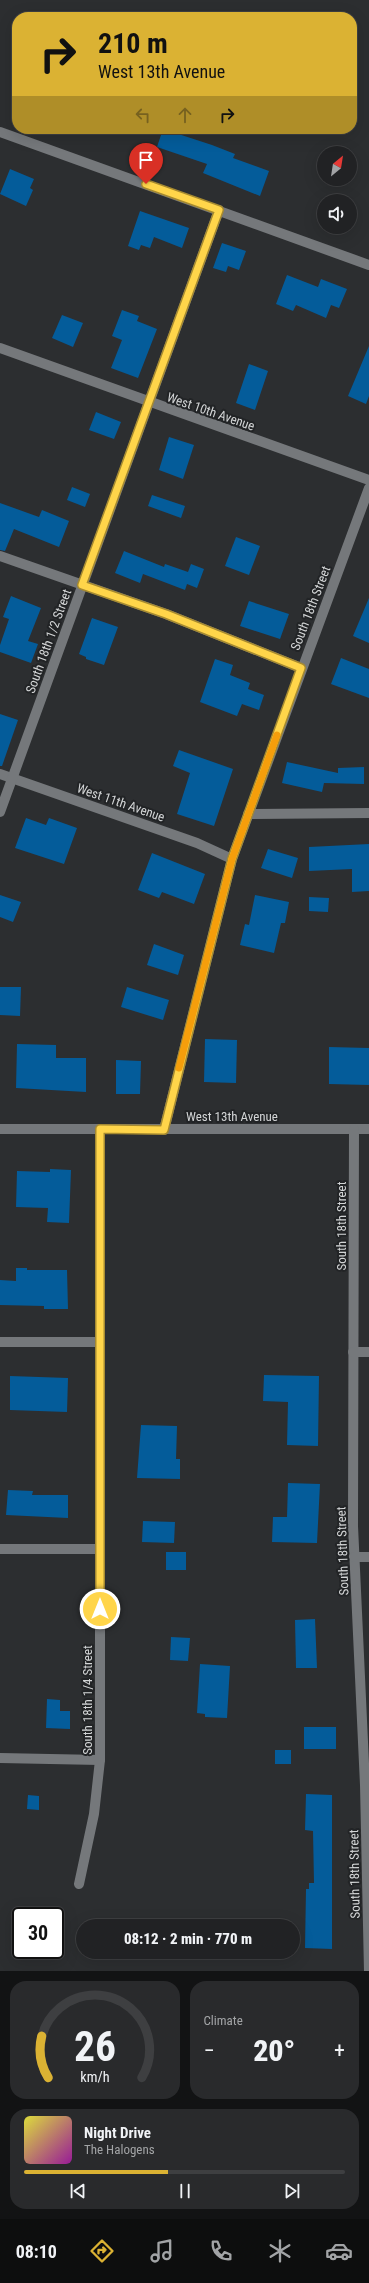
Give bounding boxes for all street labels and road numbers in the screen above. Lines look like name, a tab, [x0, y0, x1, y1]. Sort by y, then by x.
street label: West 10th Avenue	[165, 389, 257, 434]
street label: South 18th Street	[288, 564, 333, 652]
street label: South 18th 1/2 Street	[23, 587, 74, 695]
street label: West 11th Avenue	[75, 780, 167, 825]
street label: West 13th Avenue	[186, 1109, 278, 1124]
street label: South 18th Street	[334, 1181, 349, 1271]
street label: South 18th Street	[333, 1506, 352, 1596]
street label: South 18th 1/4 Street	[80, 1645, 95, 1755]
street label: South 18th Street	[346, 1829, 363, 1919]

